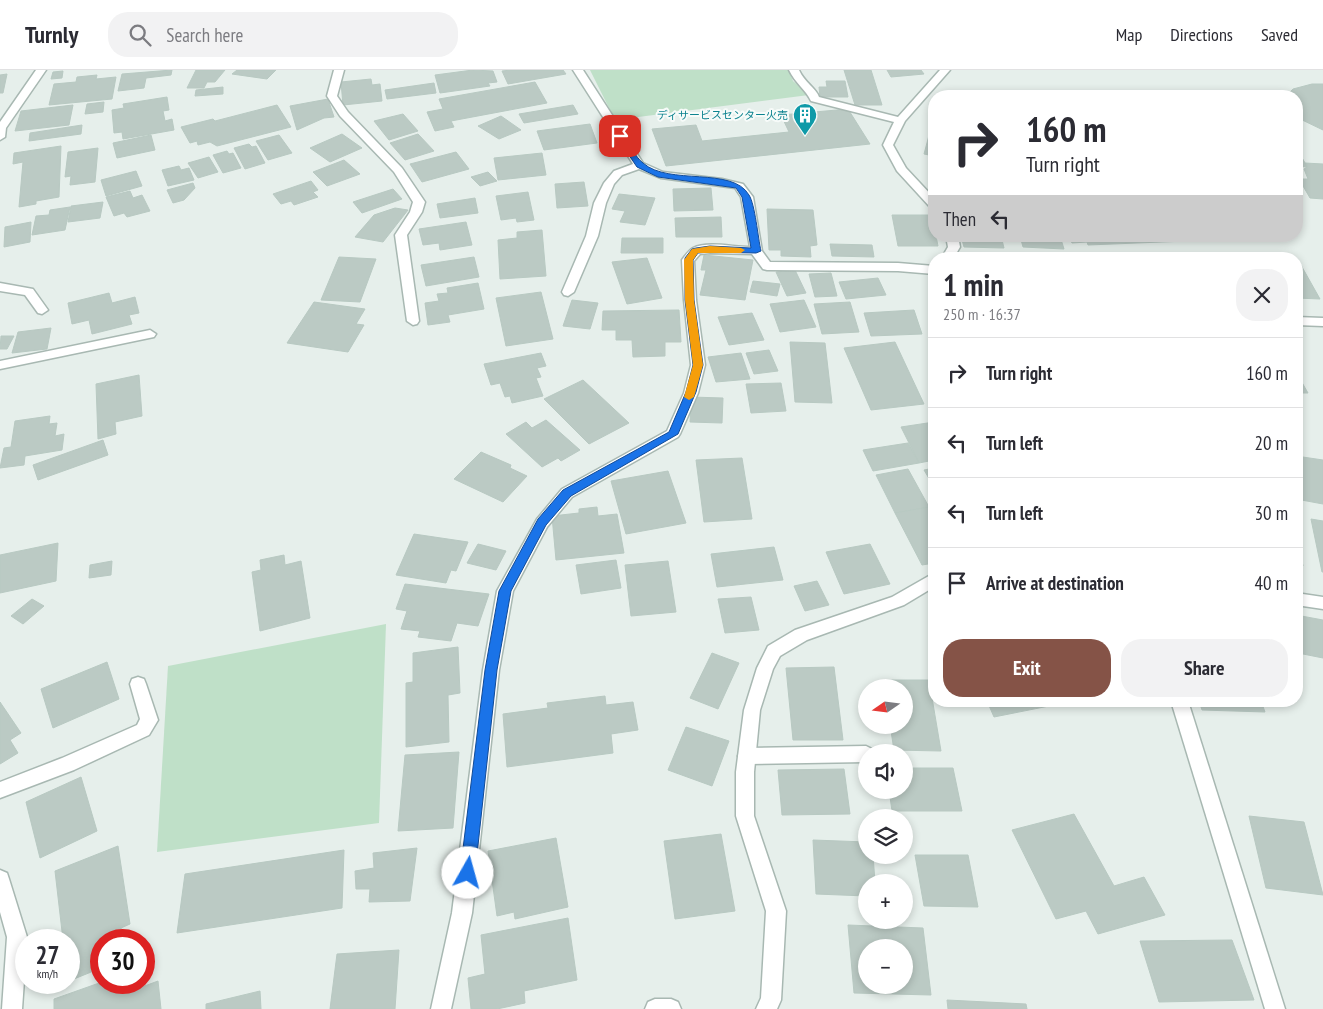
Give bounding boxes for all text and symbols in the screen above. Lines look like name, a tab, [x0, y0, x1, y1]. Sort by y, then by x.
search box	[108, 12, 458, 57]
text: Turnly	[25, 19, 78, 50]
icon: search	[126, 21, 154, 49]
text: Search here	[166, 23, 243, 47]
text: Map	[1116, 23, 1142, 46]
text: Directions	[1170, 23, 1233, 46]
text: Saved	[1261, 23, 1298, 46]
building icon: ディサービスセンター火売	[792, 102, 818, 136]
text: 160 m	[1026, 106, 1107, 152]
place label: ディサービスセンター火売	[657, 108, 788, 122]
icon: right	[943, 110, 1008, 175]
pin	[599, 115, 641, 157]
icon: arrive	[606, 122, 634, 150]
text: Turn right	[1026, 150, 1100, 178]
icon: left	[986, 205, 1014, 233]
text: Then	[943, 207, 976, 231]
text: 1 min	[943, 265, 1004, 304]
button: close	[1236, 269, 1288, 321]
text: 250 m · 16:37	[943, 304, 1021, 324]
icon: right	[943, 359, 971, 387]
text: Turn right	[986, 361, 1052, 385]
text: 160 m	[1246, 361, 1288, 385]
icon: left	[943, 429, 971, 457]
text: Turn left	[986, 431, 1043, 455]
text: 20 m	[1255, 431, 1288, 455]
icon: left	[943, 499, 971, 527]
text: Turn left	[986, 501, 1043, 525]
text: 30 m	[1255, 501, 1288, 525]
icon: arrive	[943, 569, 971, 597]
text: Arrive at destination	[986, 571, 1124, 595]
text: 40 m	[1255, 571, 1288, 595]
button: Exit	[943, 639, 1111, 697]
button: Share	[1121, 639, 1288, 697]
north arrow	[858, 679, 912, 734]
map controls	[858, 679, 913, 994]
button: sound	[858, 744, 913, 799]
button: layers	[858, 809, 913, 864]
position arrow	[441, 846, 493, 898]
button: +	[858, 874, 913, 929]
speed limit sign: 30	[90, 929, 155, 994]
text: 27	[36, 939, 59, 971]
button: −	[858, 939, 913, 994]
text: km/h	[37, 966, 58, 981]

